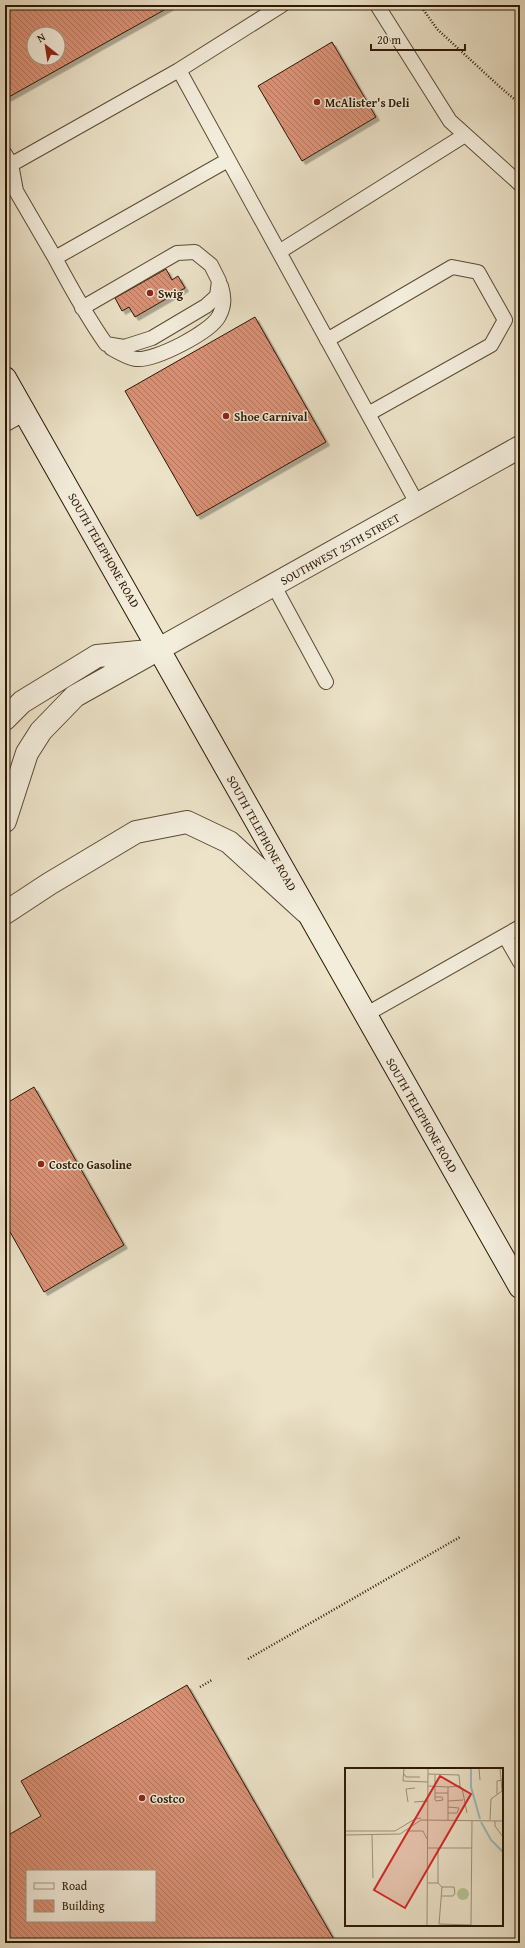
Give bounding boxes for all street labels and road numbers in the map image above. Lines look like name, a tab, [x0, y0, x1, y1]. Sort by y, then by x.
street label: SOUTH TELEPHONE ROAD	[64, 490, 144, 610]
street label: SOUTHWEST 25TH STREET	[277, 509, 403, 589]
street label: SOUTH TELEPHONE ROAD	[223, 772, 301, 894]
street label: SOUTH TELEPHONE ROAD	[382, 1055, 462, 1175]

